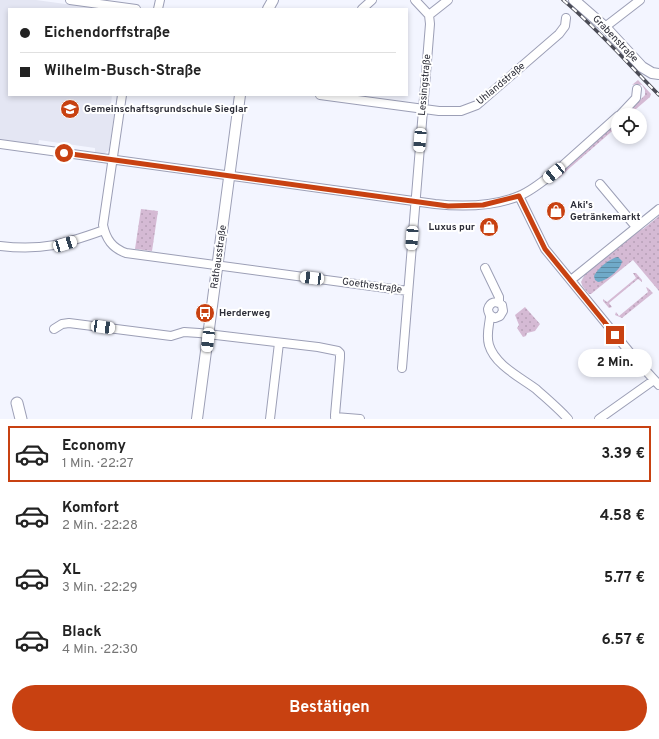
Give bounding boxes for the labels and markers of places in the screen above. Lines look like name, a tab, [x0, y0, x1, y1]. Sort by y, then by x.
school or university icon: Gemeinschaftsgrundschule Sieglar	[59, 98, 81, 120]
place label: Gemeinschaftsgrundschule Sieglar	[84, 103, 249, 116]
place label: Aki's Getränkemarkt	[570, 199, 640, 224]
shop icon: Aki's Getränkemarkt	[545, 200, 567, 222]
shop icon: Luxus pur	[478, 216, 500, 238]
place label: Luxus pur	[429, 221, 476, 234]
bus stop icon: Herderweg	[194, 302, 216, 324]
place label: Herderweg	[219, 307, 270, 320]

